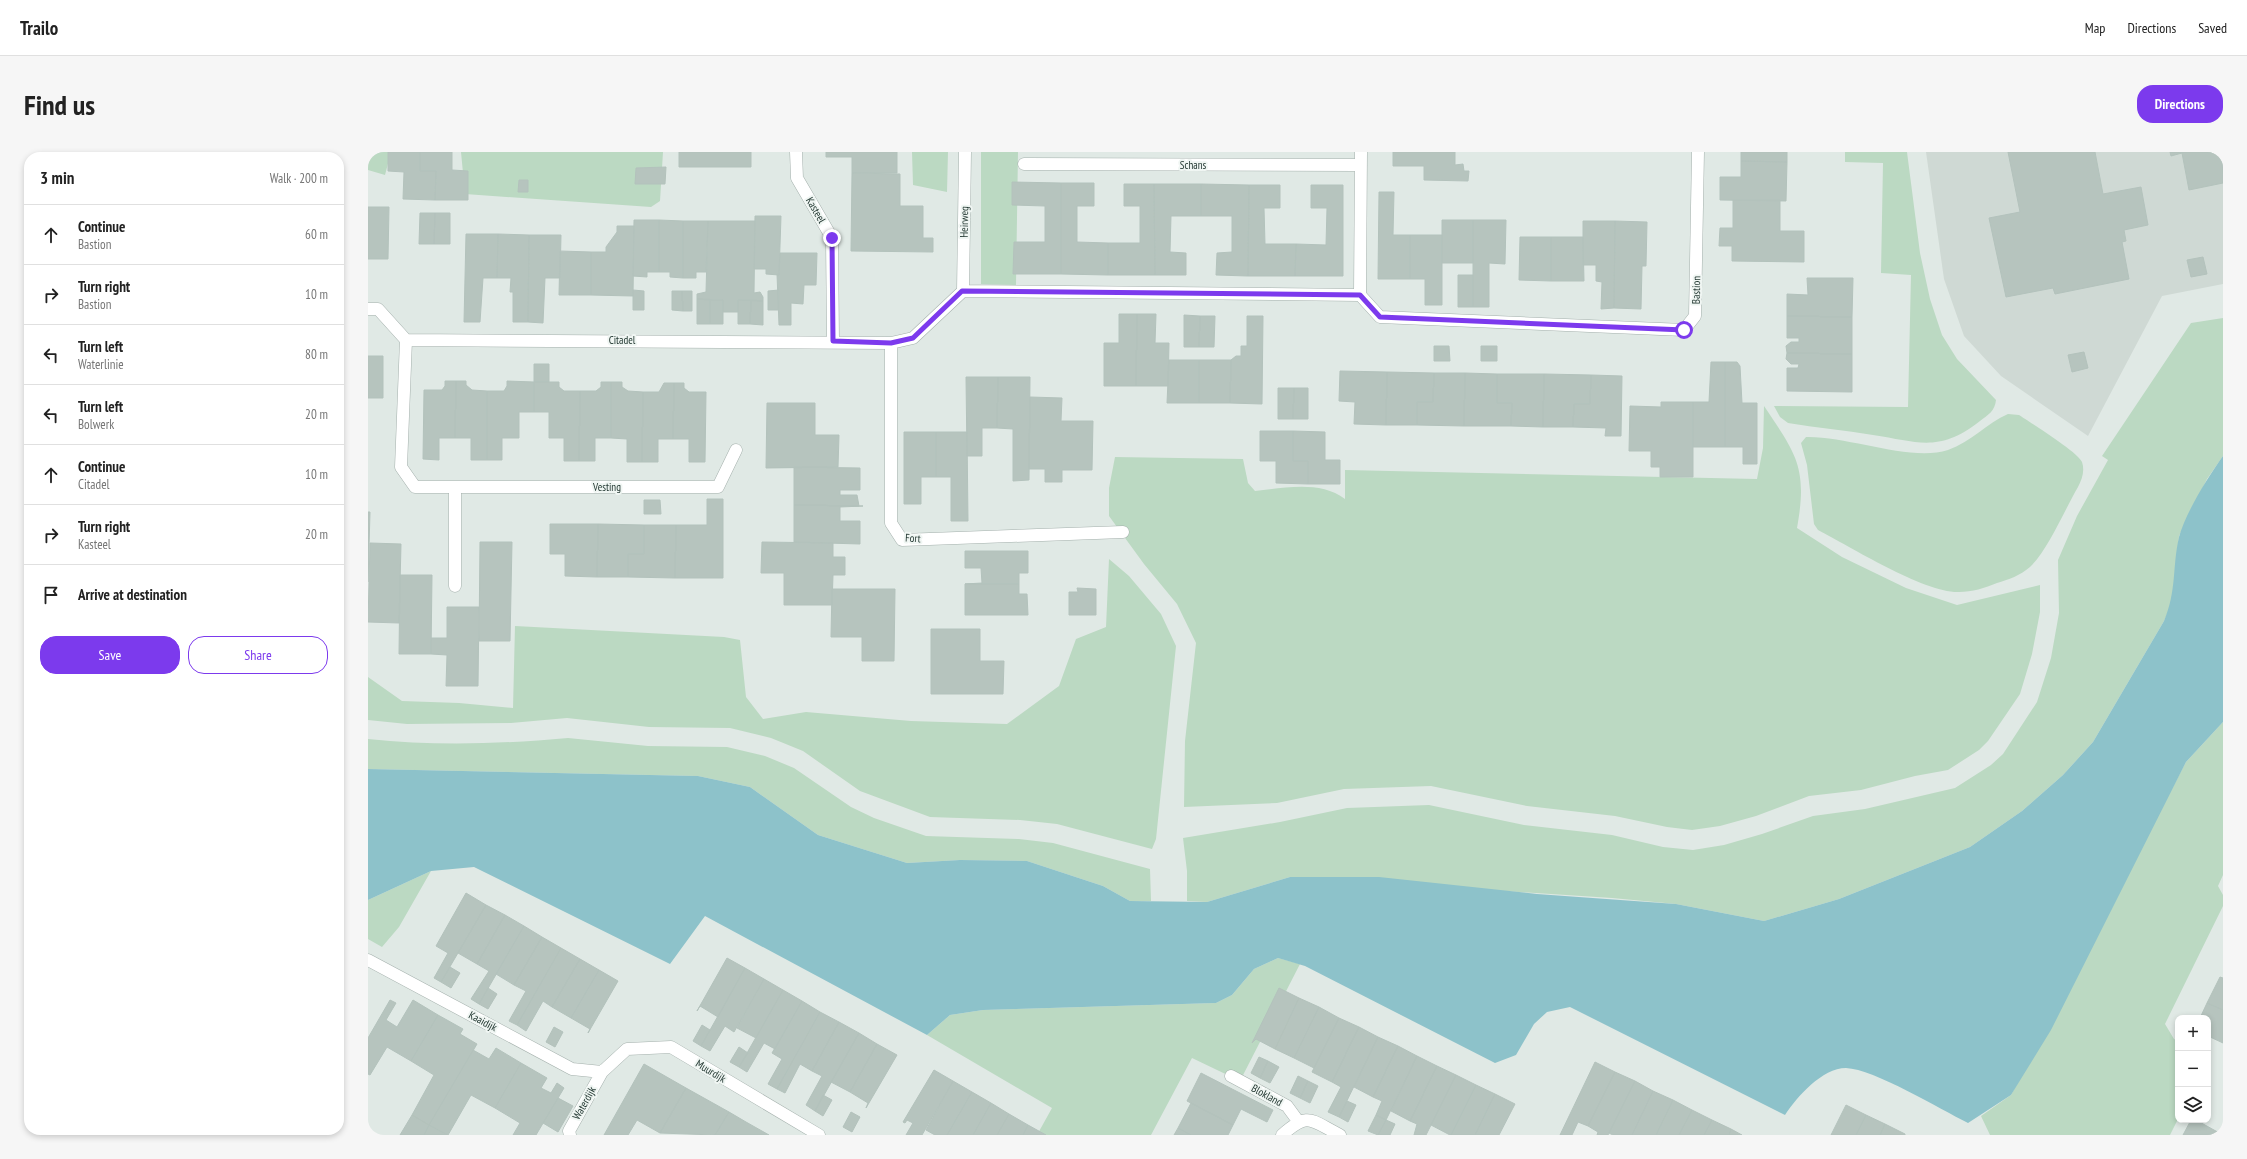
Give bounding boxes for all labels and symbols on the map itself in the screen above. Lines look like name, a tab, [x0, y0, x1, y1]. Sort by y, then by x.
street label: Schans	[1180, 158, 1206, 172]
street label: Kasteel	[803, 194, 829, 226]
street label: Heirweg	[957, 206, 971, 238]
route end	[823, 229, 841, 247]
street label: Bastion	[1689, 276, 1703, 304]
route start	[1675, 321, 1693, 339]
street label: Citadel	[609, 333, 636, 347]
street label: Vesting	[592, 480, 621, 494]
street label: Fort	[905, 531, 921, 545]
street label: Kaaidijk	[466, 1008, 500, 1035]
street label: Muurdijk	[693, 1056, 730, 1086]
street label: Blokland	[1249, 1081, 1285, 1109]
street label: Waterdijk	[569, 1083, 599, 1122]

